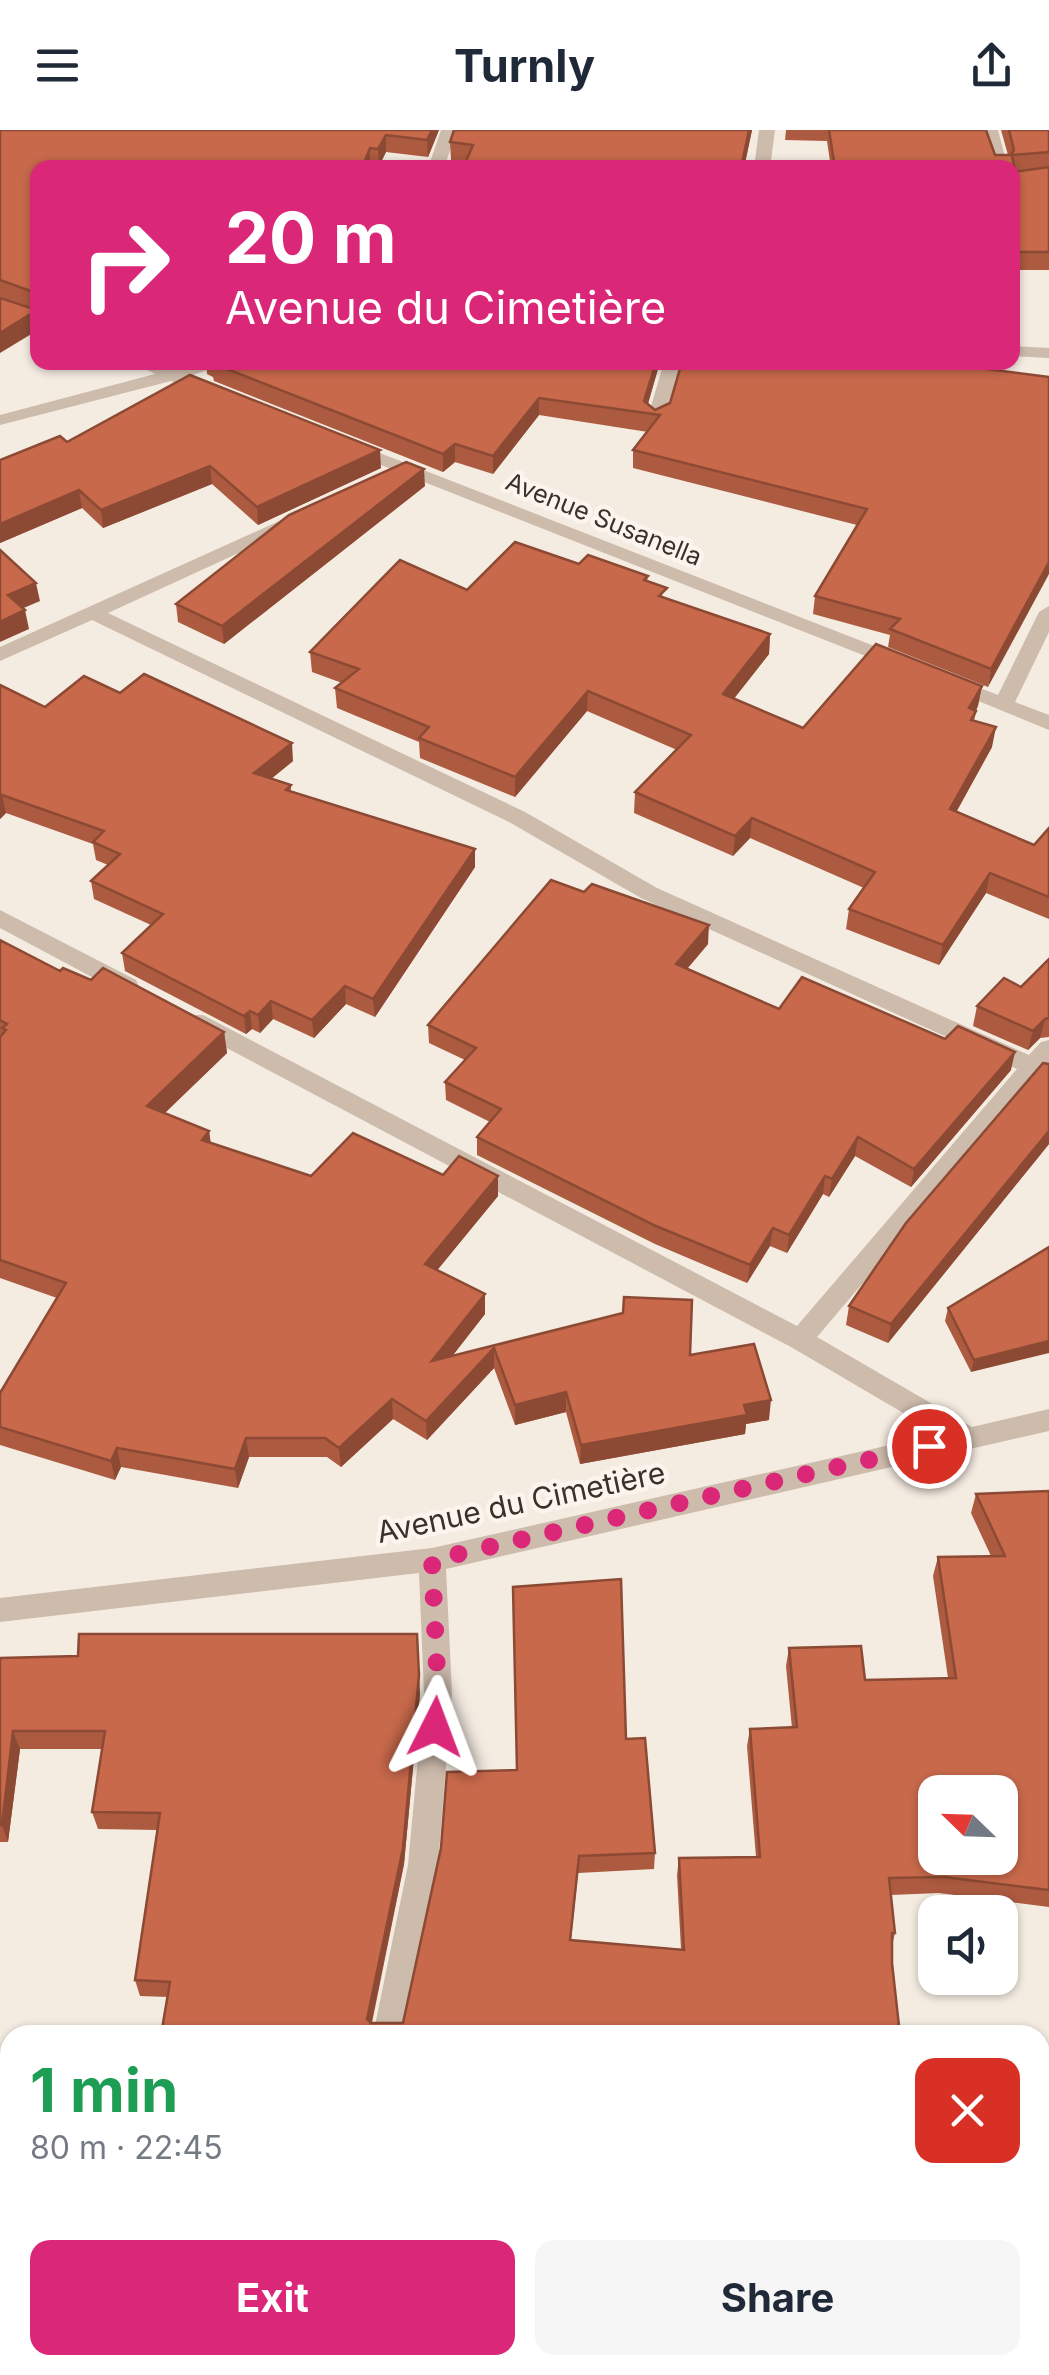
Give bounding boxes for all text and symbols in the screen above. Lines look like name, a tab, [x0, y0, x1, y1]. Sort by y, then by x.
icon: menu	[30, 38, 85, 93]
text: Turnly	[454, 38, 595, 93]
icon: share	[964, 38, 1019, 93]
text: 20 m	[225, 195, 397, 280]
icon: right	[60, 200, 190, 330]
text: Avenue du Cimetière	[225, 280, 666, 335]
street label: Avenue Susanella	[502, 466, 706, 572]
pin	[887, 1404, 972, 1489]
icon: arrive	[902, 1419, 957, 1474]
street label: Avenue du Cimetière	[373, 1454, 668, 1550]
position arrow	[383, 1675, 487, 1779]
north arrow	[918, 1775, 1018, 1875]
map controls	[918, 1775, 1018, 1995]
button: sound	[918, 1895, 1018, 1995]
text: 1 min	[30, 2054, 178, 2126]
button: close	[915, 2058, 1020, 2163]
text: 80 m · 22:45	[30, 2128, 223, 2167]
button: Exit	[30, 2240, 515, 2355]
button: Share	[535, 2240, 1020, 2355]

